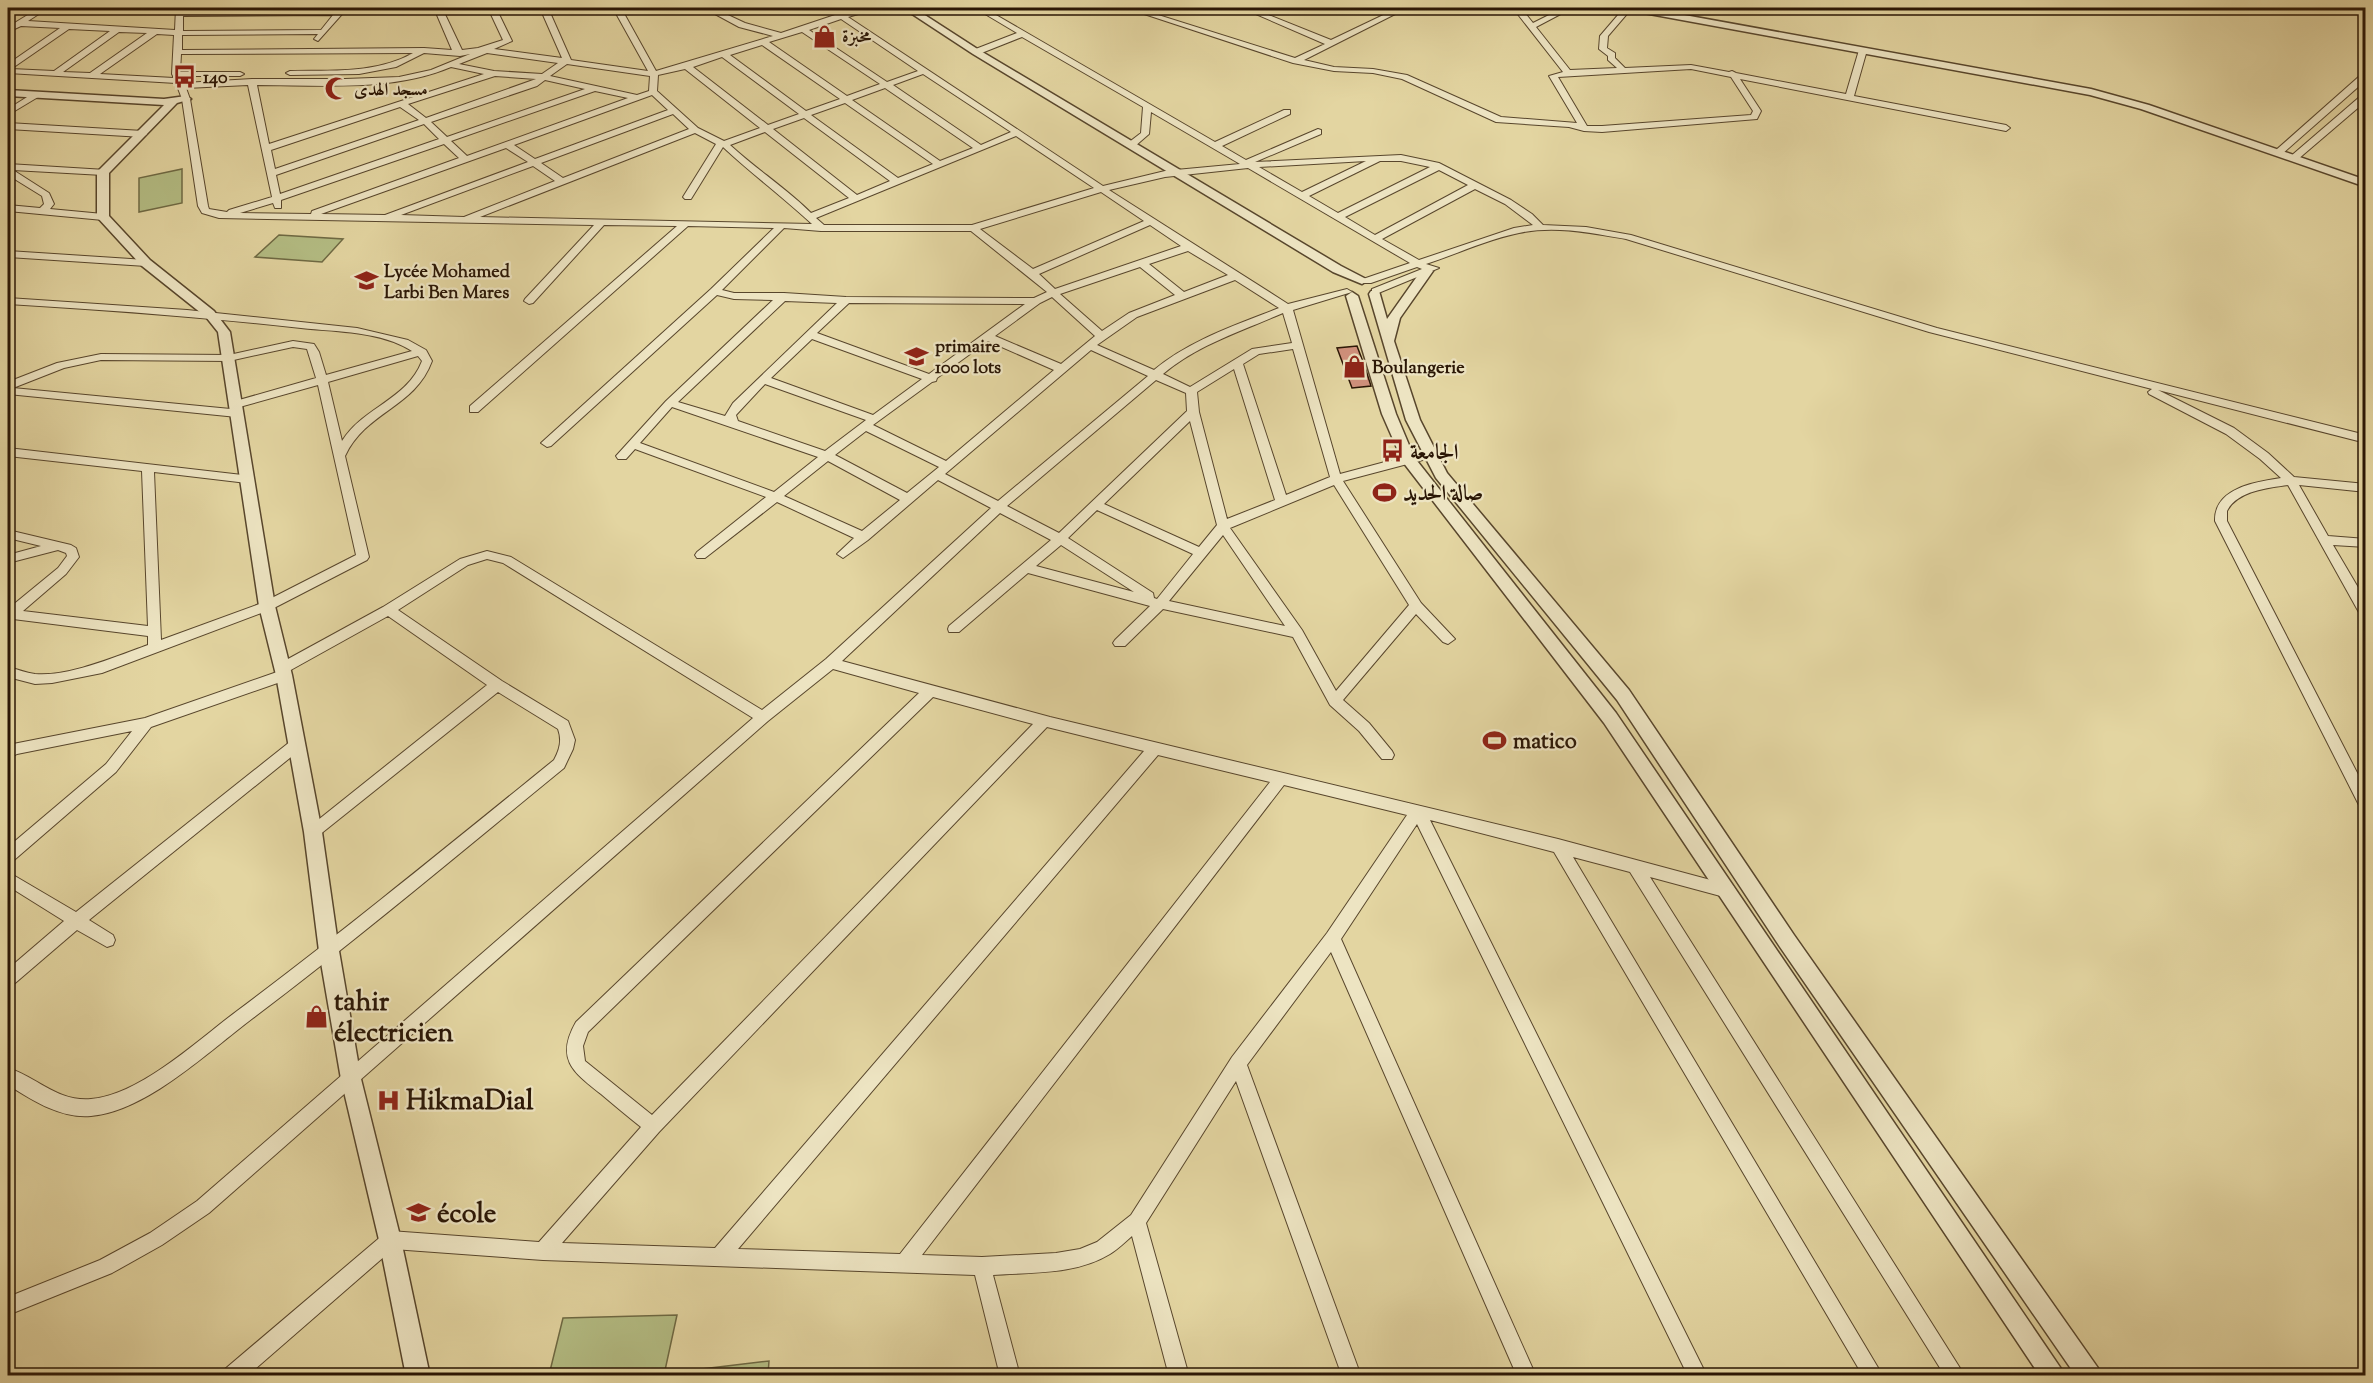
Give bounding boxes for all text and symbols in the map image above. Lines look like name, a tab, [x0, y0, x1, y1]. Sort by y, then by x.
shop icon: مخبزة	[811, 23, 837, 49]
place label: مخبزة	[842, 25, 872, 51]
bus stop icon: 140	[172, 64, 198, 90]
place label: 140	[203, 66, 228, 92]
mosque icon: مسجد الهدى	[323, 76, 349, 102]
place label: مسجد الهدى	[354, 78, 428, 104]
place label: Lycée Mohamed Larbi Ben Mares	[384, 260, 511, 307]
school or university icon: Lycée Mohamed Larbi Ben Mares	[353, 268, 379, 294]
place label: primaire 1000 lots	[935, 335, 1001, 382]
school or university icon: primaire 1000 lots	[904, 343, 930, 369]
shop icon: Boulangerie	[1341, 354, 1367, 380]
place label: Boulangerie	[1372, 356, 1465, 382]
bus stop icon: الجامعة	[1379, 438, 1405, 464]
place label: الجامعة	[1410, 438, 1459, 470]
sports icon: صالة الحديد	[1372, 479, 1398, 505]
place label: صالة الحديد	[1403, 479, 1483, 511]
sports icon: matico	[1482, 727, 1508, 753]
place label: matico	[1513, 727, 1577, 759]
place label: tahir électricien	[334, 984, 454, 1054]
shop icon: tahir électricien	[303, 1004, 329, 1030]
place label: HikmaDial	[406, 1083, 534, 1122]
hospital icon: HikmaDial	[375, 1087, 401, 1113]
place label: école	[437, 1196, 496, 1235]
school or university icon: école	[406, 1200, 432, 1226]

